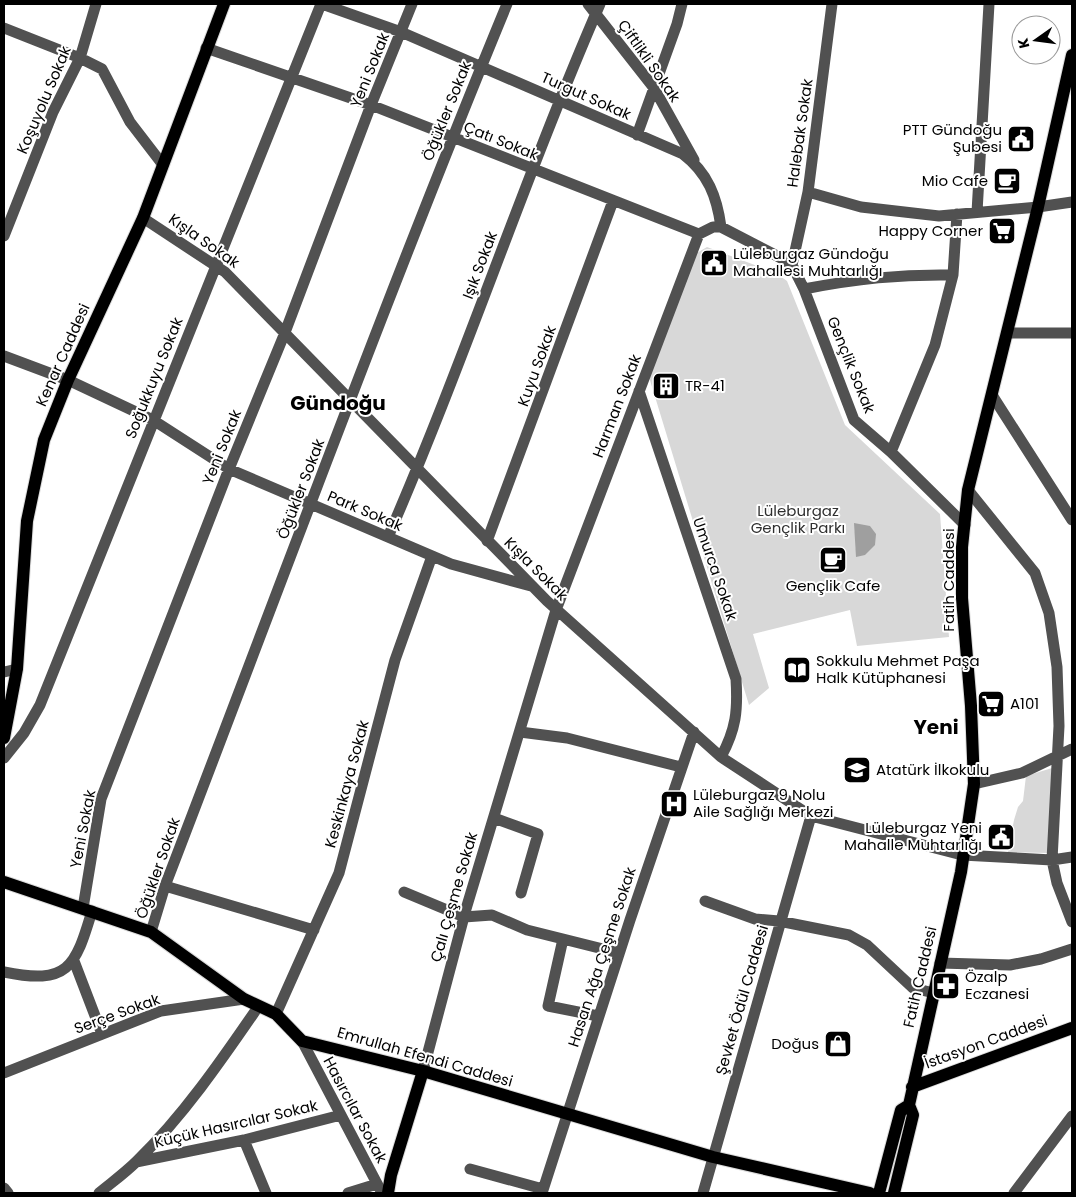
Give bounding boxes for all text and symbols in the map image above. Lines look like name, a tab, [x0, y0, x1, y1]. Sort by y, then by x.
street label: Çiftlikli Sokak	[613, 15, 686, 106]
north arrow	[1011, 15, 1061, 65]
street label: Yeni Sokak	[345, 29, 394, 111]
text: K	[1012, 36, 1034, 50]
street label: Koşuyolu Sokak	[11, 42, 76, 157]
street label: Öğükler Sokak	[417, 58, 476, 164]
street label: Turgut Sokak	[538, 66, 635, 125]
street label: Halebak Sokak	[781, 77, 818, 189]
street label: Çatı Sokak	[461, 116, 542, 165]
place label: PTT Gündoğu Şubesi	[903, 119, 1002, 157]
public building icon: PTT Gündoğu Şubesi	[1006, 124, 1036, 154]
cafe icon: Mio Cafe	[992, 166, 1022, 196]
place label: Mio Cafe	[922, 170, 988, 191]
street label: Kışla Sokak	[165, 208, 244, 273]
supermarket icon: Happy Corner	[987, 216, 1017, 246]
place label: Happy Corner	[878, 220, 983, 241]
street label: Işık Sokak	[457, 228, 502, 302]
place label: Lüleburgaz Gündoğu Mahallesi Muhtarlığı	[733, 243, 889, 281]
public building icon: Lüleburgaz Gündoğu Mahallesi Muhtarlığı	[699, 248, 729, 278]
street label: Kenar Caddesi	[30, 300, 95, 410]
street label: Gençlik Sokak	[822, 313, 881, 417]
street label: Soğukkuyu Sokak	[120, 314, 188, 442]
street label: Kuyu Sokak	[512, 322, 561, 409]
street label: Harman Sokak	[587, 351, 646, 461]
building icon: TR-41	[651, 371, 681, 401]
place label: TR-41	[685, 375, 725, 396]
district label: Gündoğu	[290, 389, 386, 417]
street label: Yeni Sokak	[197, 406, 246, 488]
street label: Öğükler Sokak	[272, 435, 329, 542]
street label: Park Sokak	[324, 485, 406, 536]
park label: Lüleburgaz Gençlik Parkı	[751, 500, 845, 538]
street label: Umurca Sokak	[688, 514, 743, 624]
street label: Fatih Caddesi	[938, 528, 959, 632]
street label: Kışla Sokak	[500, 532, 573, 605]
cafe icon: Gençlik Cafe	[818, 545, 848, 575]
place label: Gençlik Cafe	[786, 575, 880, 596]
place label: Sokkulu Mehmet Paşa Halk Kütüphanesi	[816, 650, 980, 688]
library icon: Sokkulu Mehmet Paşa Halk Kütüphanesi	[782, 655, 812, 685]
supermarket icon: A101	[976, 689, 1006, 719]
place label: A101	[1010, 693, 1039, 714]
district label: Yeni	[913, 713, 959, 741]
street label: Keskinkaya Sokak	[319, 717, 374, 850]
school or university icon: Atatürk İlkokulu	[842, 755, 872, 785]
place label: Atatürk İlkokulu	[876, 759, 989, 780]
place label: Lüleburgaz 9 Nolu Aile Sağlığı Merkezi	[693, 784, 833, 822]
street label: Yeni Sokak	[65, 788, 100, 870]
hospital icon: Lüleburgaz 9 Nolu Aile Sağlığı Merkezi	[659, 789, 689, 819]
street label: Öğükler Sokak	[130, 814, 185, 921]
place label: Lüleburgaz Yeni Mahalle Muhtarlığı	[844, 817, 982, 855]
public building icon: Lüleburgaz Yeni Mahalle Muhtarlığı	[986, 822, 1016, 852]
street label: Çalı Çeşme Sokak	[425, 829, 482, 964]
street label: Hasan Ağa Çeşme Sokak	[562, 864, 641, 1049]
street label: Şevket Ödül Caddesi	[710, 922, 773, 1077]
street label: Fatih Caddesi	[898, 924, 941, 1030]
place label: Özalp Eczanesi	[965, 966, 1029, 1004]
pharmacy icon: Özalp Eczanesi	[931, 971, 961, 1001]
street label: Serçe Sokak	[71, 988, 163, 1039]
street label: İstasyon Caddesi	[921, 1010, 1050, 1074]
street label: Emrullah Efendi Caddesi	[335, 1021, 515, 1092]
shop icon: Doğus	[823, 1029, 853, 1059]
place label: Doğus	[771, 1033, 819, 1054]
street label: Hasırcılar Sokak	[319, 1053, 393, 1167]
street label: Küçük Hasırcılar Sokak	[152, 1094, 320, 1153]

